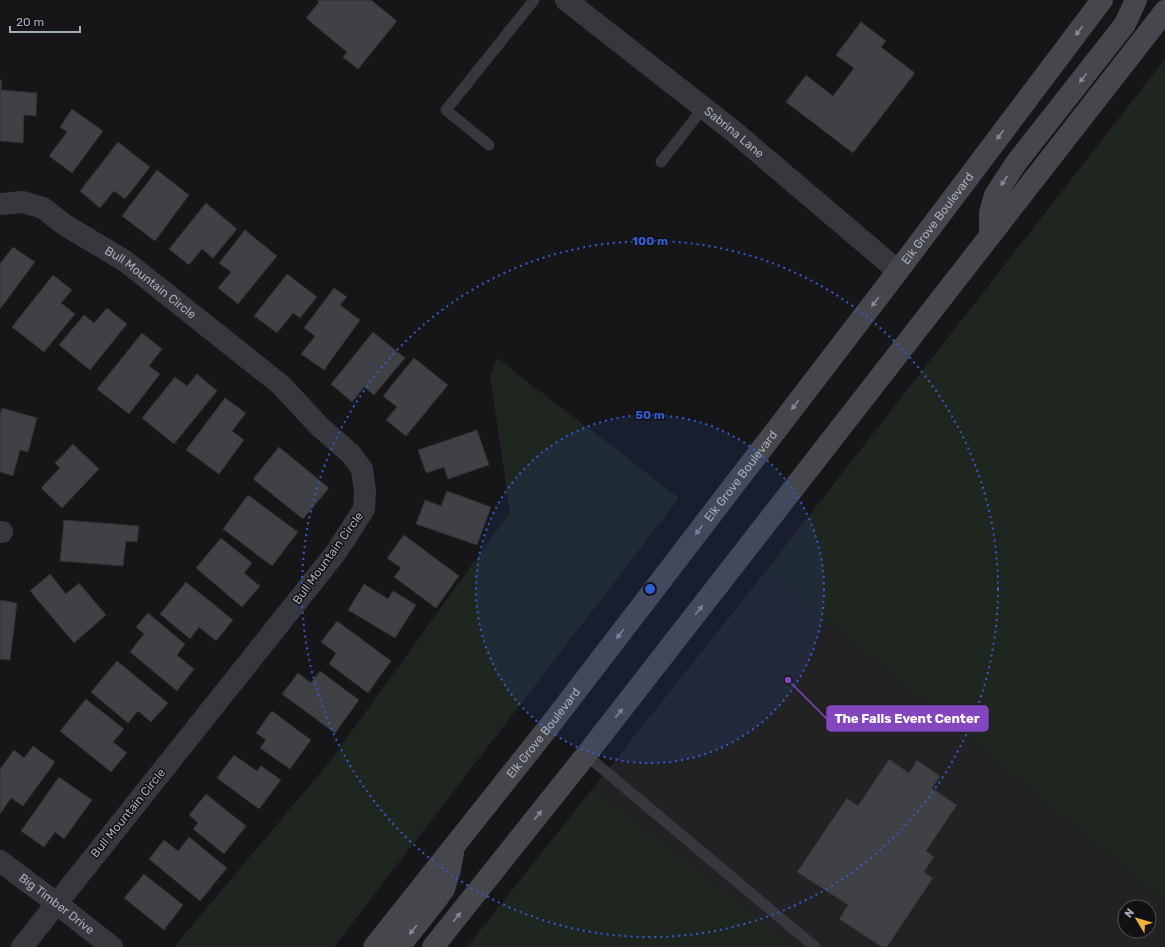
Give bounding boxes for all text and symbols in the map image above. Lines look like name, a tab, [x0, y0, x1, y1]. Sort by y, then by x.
scale bar	[10, 8, 80, 34]
text: 20 m	[16, 15, 44, 29]
one-way arrow	[1074, 26, 1083, 37]
one-way arrow	[1078, 72, 1087, 83]
street label: Sabrina Lane	[701, 104, 767, 161]
one-way arrow	[997, 130, 1005, 140]
street label: Elk Grove Boulevard	[899, 170, 976, 267]
one-way arrow	[1000, 176, 1008, 186]
text: 100 m	[632, 234, 668, 248]
street label: Bull Mountain Circle	[102, 244, 199, 322]
one-way arrow	[870, 296, 879, 307]
one-way arrow	[791, 400, 800, 411]
text: 50 m	[635, 408, 665, 422]
street label: Elk Grove Boulevard	[702, 428, 780, 524]
street label: Bull Mountain Circle	[290, 509, 366, 607]
one-way arrow	[695, 525, 704, 536]
centre of rings	[643, 582, 657, 596]
one-way arrow	[694, 605, 703, 616]
one-way arrow	[616, 628, 625, 639]
street label: Elk Grove Boulevard	[504, 685, 583, 781]
callout: The Falls Event Center	[827, 706, 988, 731]
one-way arrow	[615, 707, 623, 718]
text: The Falls Event Center	[834, 711, 980, 726]
street label: Bull Mountain Circle	[88, 765, 169, 860]
one-way arrow	[534, 809, 543, 820]
street label: Big Timber Drive	[16, 871, 97, 937]
north arrow	[1117, 899, 1157, 939]
text: N	[1122, 906, 1137, 920]
one-way arrow	[453, 911, 462, 922]
one-way arrow	[408, 925, 417, 936]

